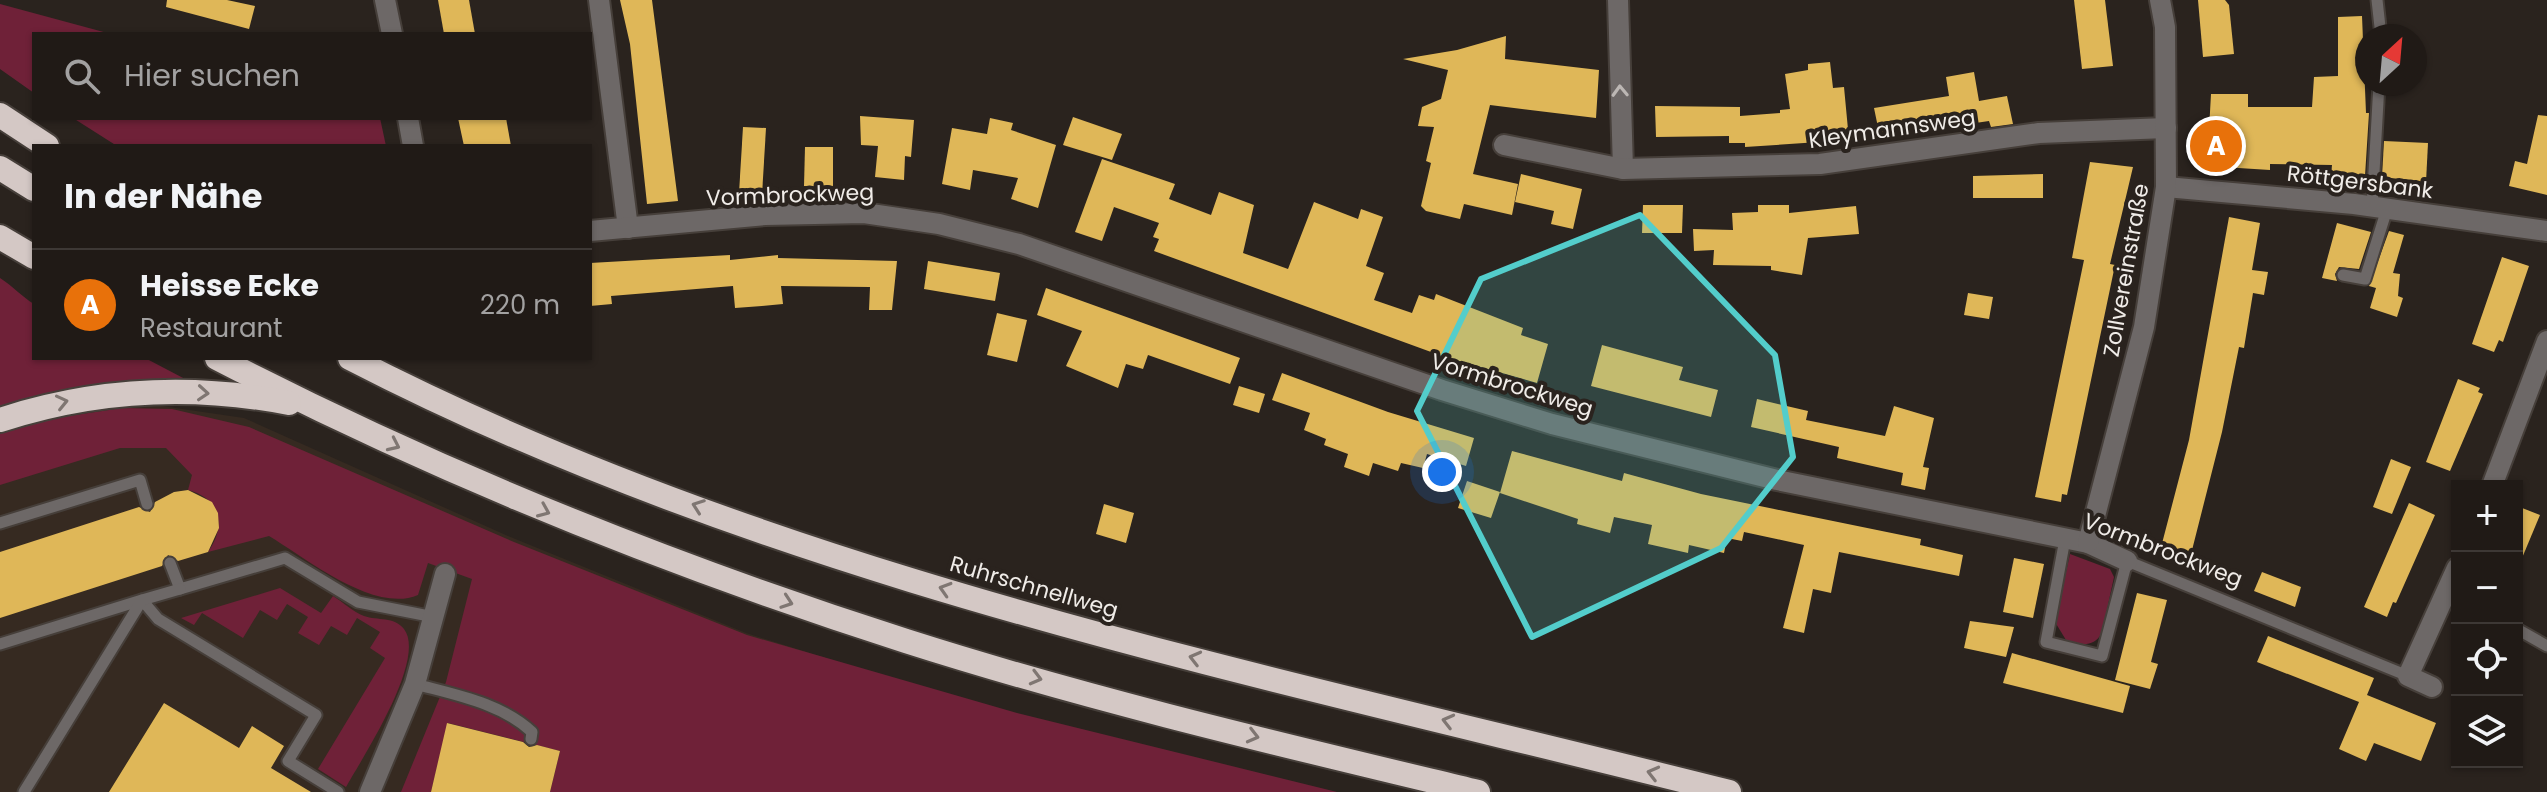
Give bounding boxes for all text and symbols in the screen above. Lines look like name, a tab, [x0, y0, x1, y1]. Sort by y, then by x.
north arrow	[2355, 24, 2427, 96]
search box	[32, 32, 592, 120]
icon: search	[60, 54, 104, 98]
text: Hier suchen	[124, 54, 300, 97]
one-way arrow	[1612, 84, 1629, 97]
street label: Kleymannsweg	[1806, 102, 1978, 156]
pin: A	[2190, 116, 2242, 176]
street label: Röttgersbank	[2285, 158, 2435, 206]
text: In der Nähe	[64, 172, 262, 220]
street label: Vormbrockweg	[705, 177, 875, 213]
street label: Zollvereinstraße	[2096, 181, 2156, 359]
text: Heisse Ecke	[140, 264, 319, 307]
text: A	[80, 287, 100, 323]
text: 220 m	[480, 287, 560, 323]
text: Restaurant	[140, 310, 283, 346]
street label: Vormbrockweg	[1427, 346, 1597, 424]
one-way arrow	[197, 384, 210, 401]
one-way arrow	[54, 394, 68, 411]
one-way arrow	[385, 435, 400, 451]
your location	[1422, 452, 1462, 492]
map controls	[2451, 480, 2523, 768]
button: +	[2451, 480, 2523, 552]
one-way arrow	[692, 500, 706, 516]
one-way arrow	[536, 501, 550, 517]
street label: Vormbrockweg	[2079, 505, 2247, 595]
street label: Ruhrschnellweg	[946, 548, 1122, 626]
button: −	[2451, 552, 2523, 624]
one-way arrow	[939, 582, 952, 598]
one-way arrow	[779, 592, 793, 608]
button: locate	[2451, 624, 2523, 696]
one-way arrow	[1189, 650, 1203, 667]
one-way arrow	[1028, 669, 1042, 686]
button: layers	[2451, 696, 2523, 768]
one-way arrow	[1441, 713, 1455, 730]
one-way arrow	[1246, 727, 1260, 744]
one-way arrow	[1647, 765, 1661, 782]

